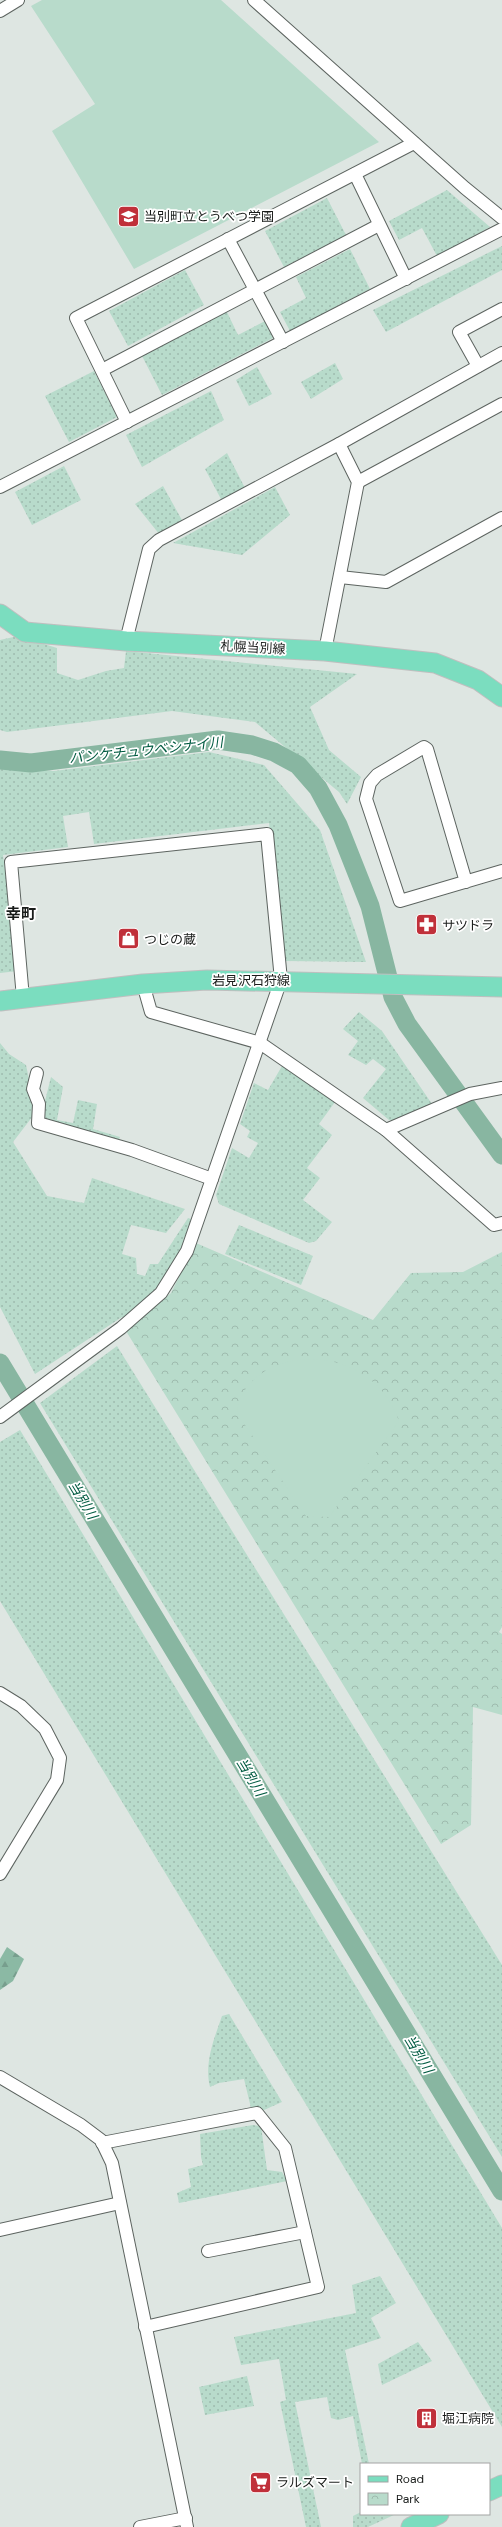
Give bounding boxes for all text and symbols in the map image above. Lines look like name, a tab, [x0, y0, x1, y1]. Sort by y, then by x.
school or university icon: 当別町立とうべつ学園	[115, 203, 141, 229]
place label: 当別町立とうべつ学園	[144, 208, 274, 225]
street label: 札幌当別線	[220, 637, 286, 658]
water label: パンケチュウベシナイ川	[68, 733, 226, 767]
district label: 幸町	[6, 904, 36, 924]
pharmacy icon: サツドラ	[414, 912, 440, 938]
place label: サツドラ	[442, 917, 494, 934]
shop icon: つじの蔵	[116, 926, 142, 952]
place label: つじの蔵	[144, 931, 196, 948]
street label: 岩見沢石狩線	[212, 972, 290, 989]
water label: 当別川	[64, 1477, 103, 1524]
water label: 当別川	[232, 1754, 271, 1801]
water label: 当別川	[400, 2031, 439, 2078]
building icon: 堀江病院	[414, 2405, 440, 2431]
place label: 堀江病院	[442, 2410, 494, 2427]
legend	[360, 2463, 490, 2515]
supermarket icon: ラルズマート	[247, 2469, 273, 2495]
text: Road	[396, 2471, 424, 2487]
place label: ラルズマート	[276, 2474, 354, 2491]
text: Park	[396, 2491, 420, 2507]

